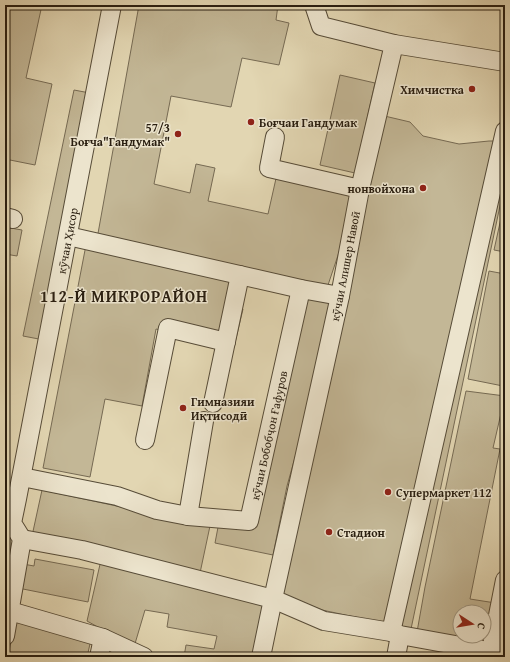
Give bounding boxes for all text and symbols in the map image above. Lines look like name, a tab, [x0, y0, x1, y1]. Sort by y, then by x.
place label: Химчистка	[400, 81, 465, 98]
marker: Химчистка	[467, 84, 477, 94]
place label: Боғчаи Гандумак	[259, 114, 357, 131]
marker: Боғчаи Гандумак	[246, 117, 256, 127]
place label: 57/3 Боғча"Гандумак"	[71, 119, 170, 150]
marker: 57/3 Боғча"Гандумак"	[173, 129, 183, 139]
place label: нонвойхона	[347, 180, 416, 197]
marker: нонвойхона	[418, 183, 428, 193]
street label: кӯчаи Ҳисор	[52, 206, 81, 275]
street label: кӯчаи Алишер Навоӣ	[326, 209, 364, 323]
district label: 112-Й МИКРОРАЙОН	[40, 284, 208, 308]
street label: кӯчаи Бобобҷон Ғафуров	[245, 369, 291, 502]
place label: Гимназияи Иқтисодӣ	[191, 393, 255, 424]
marker: Гимназияи Иқтисодӣ	[178, 403, 188, 413]
place label: Супермаркет 112	[396, 484, 491, 501]
marker: Супермаркет 112	[383, 487, 393, 497]
place label: Стадион	[337, 524, 386, 541]
marker: Стадион	[324, 527, 334, 537]
north arrow	[452, 604, 492, 644]
text: С	[473, 621, 490, 631]

